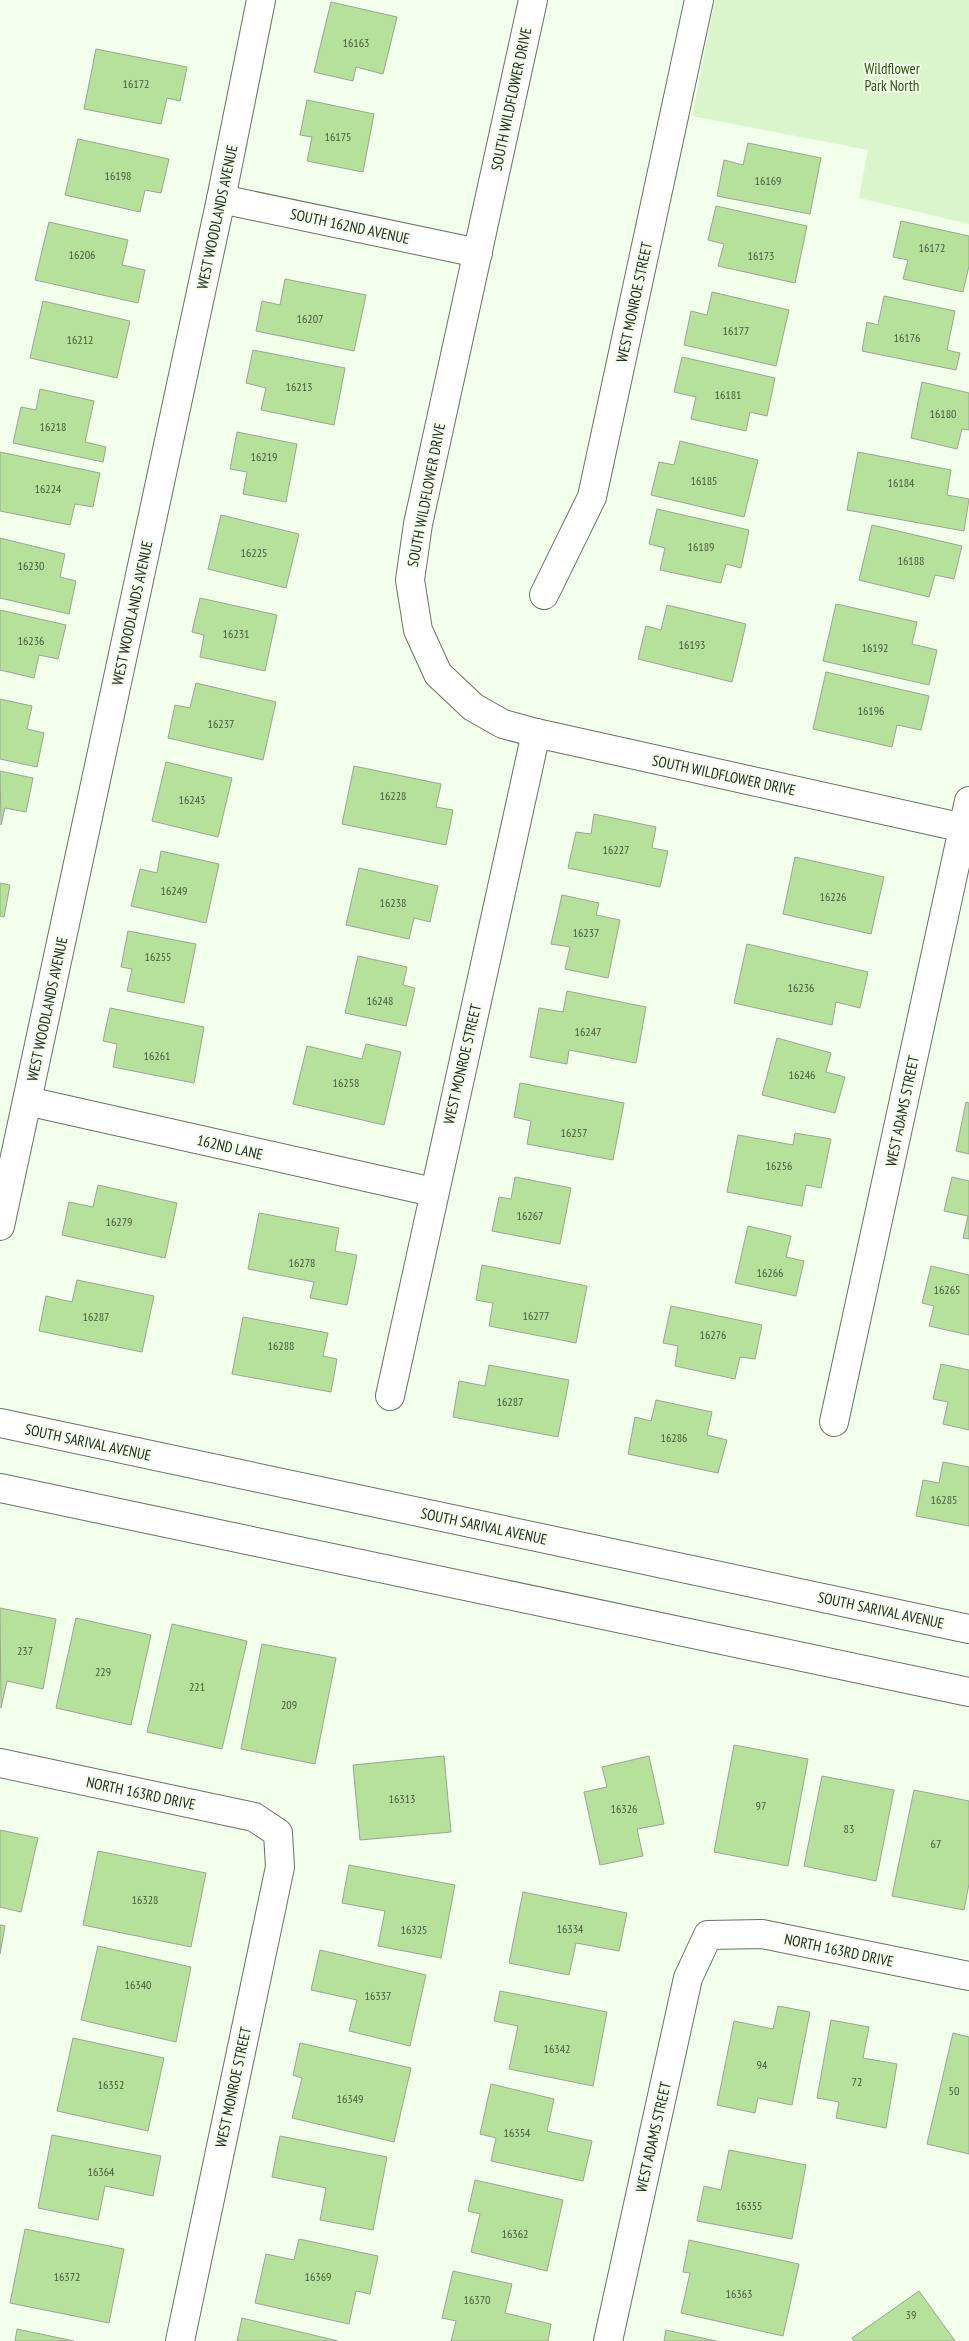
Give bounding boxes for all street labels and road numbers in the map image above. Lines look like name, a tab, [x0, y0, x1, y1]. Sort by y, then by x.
street label: SOUTH WILDFLOWER DRIVE	[487, 26, 535, 172]
street label: WEST WOODLANDS AVENUE	[192, 143, 242, 291]
street label: SOUTH 162ND AVENUE	[289, 204, 411, 248]
street label: WEST MONROE STREET	[612, 240, 656, 364]
street label: SOUTH WILDFLOWER DRIVE	[403, 421, 449, 569]
street label: WEST WOODLANDS AVENUE	[107, 539, 157, 687]
street label: SOUTH WILDFLOWER DRIVE	[651, 751, 797, 799]
street label: WEST WOODLANDS AVENUE	[22, 935, 72, 1083]
street label: WEST MONROE STREET	[439, 1002, 485, 1126]
street label: WEST ADAMS STREET	[881, 1054, 923, 1168]
street label: 162ND LANE	[195, 1130, 265, 1164]
street label: SOUTH SARIVAL AVENUE	[23, 1419, 153, 1465]
street label: SOUTH SARIVAL AVENUE	[419, 1503, 549, 1549]
street label: SOUTH SARIVAL AVENUE	[816, 1587, 946, 1633]
street label: NORTH 163RD DRIVE	[85, 1772, 197, 1814]
street label: NORTH 163RD DRIVE	[783, 1929, 895, 1971]
street label: WEST MONROE STREET	[211, 2025, 255, 2149]
street label: WEST ADAMS STREET	[631, 2080, 675, 2194]

